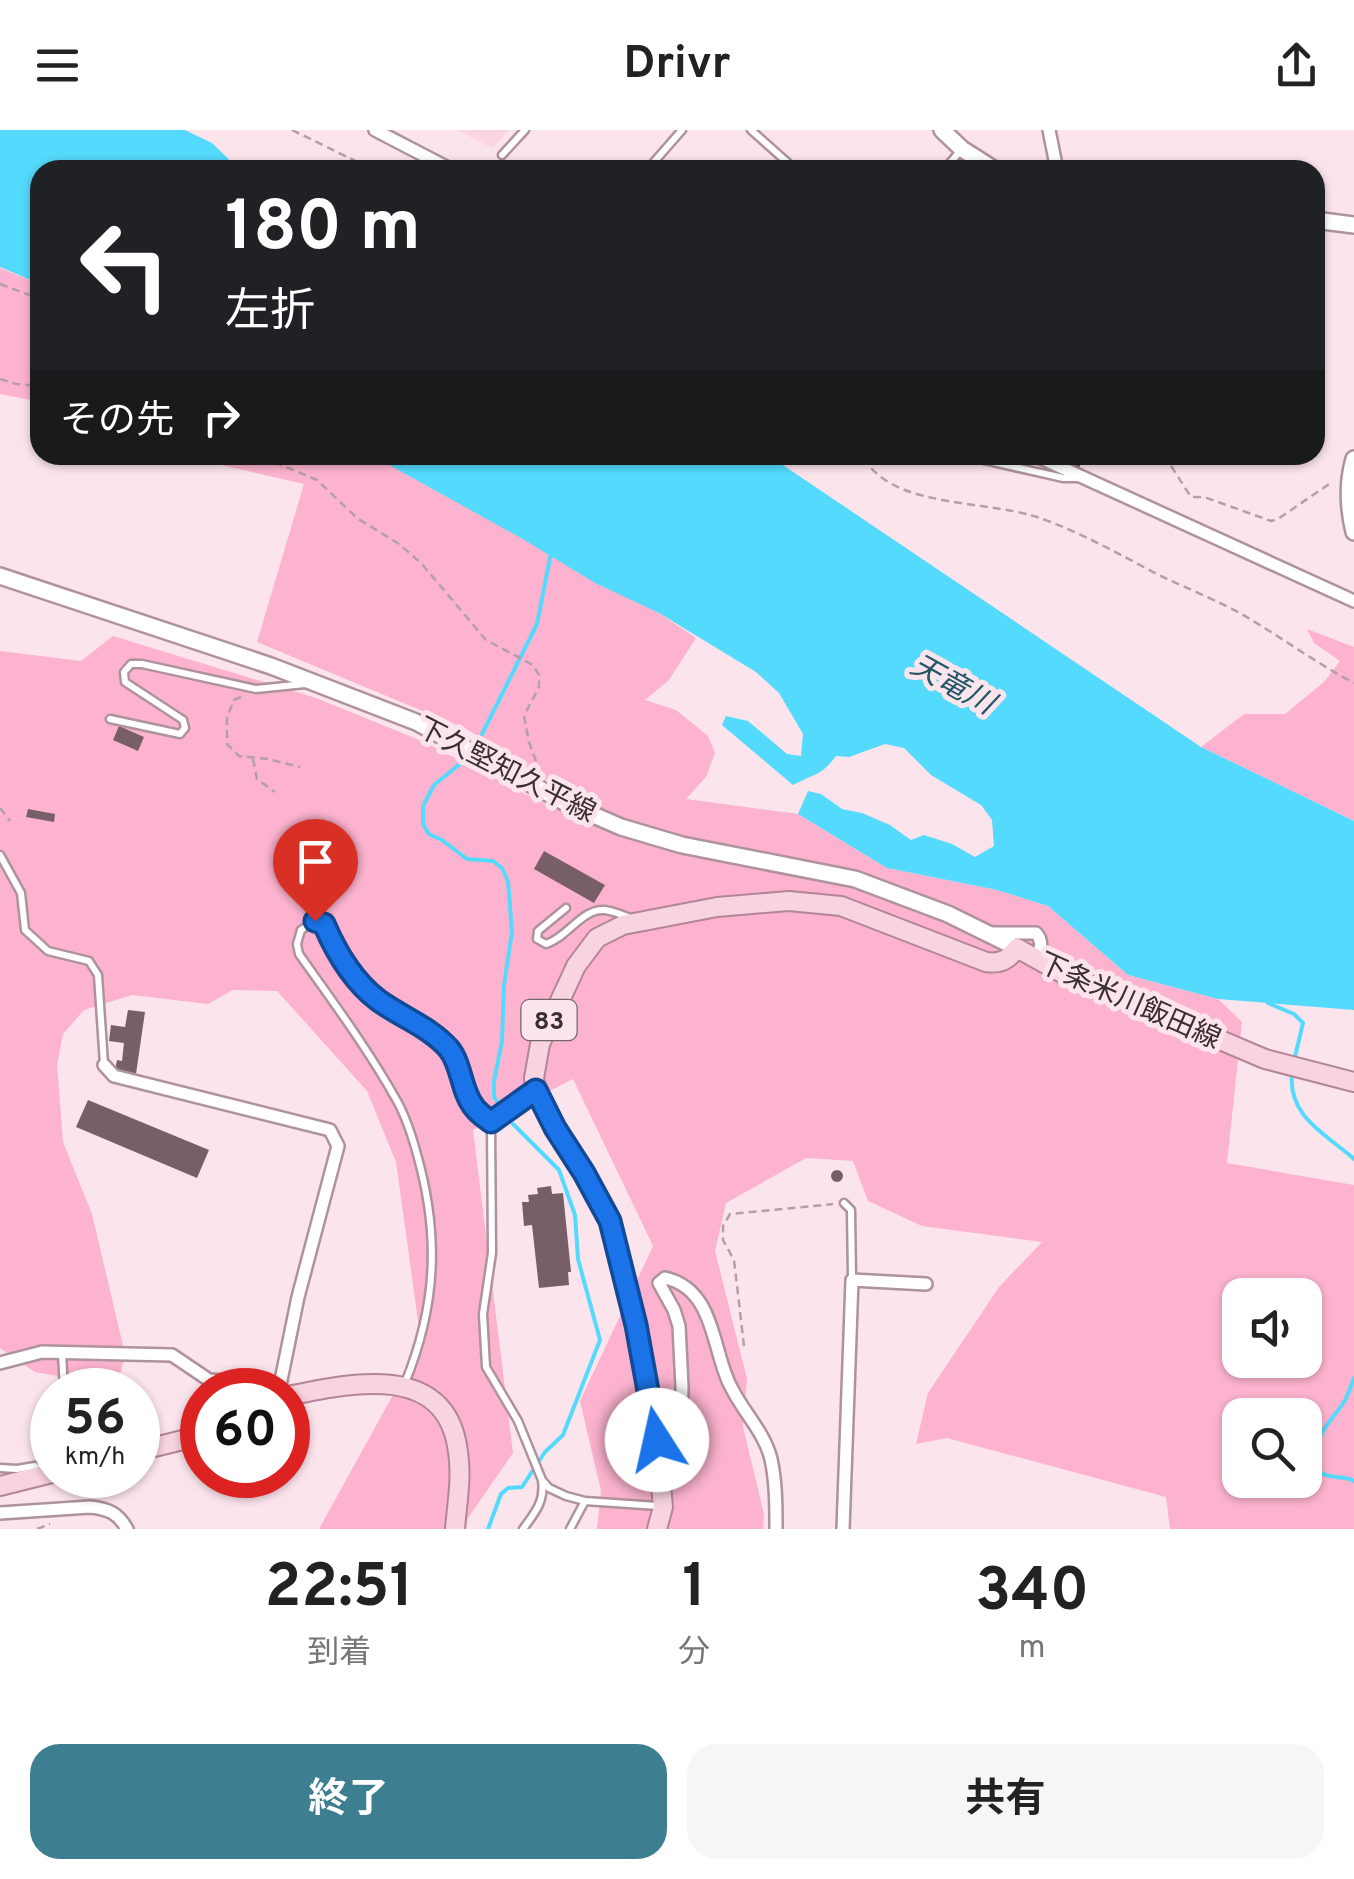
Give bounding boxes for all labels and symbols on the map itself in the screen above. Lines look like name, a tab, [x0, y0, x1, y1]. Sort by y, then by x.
water label: 天竜川	[903, 648, 1003, 726]
street label: 下久堅知久平線	[410, 711, 601, 832]
pin	[273, 819, 358, 922]
street label: 下条米川飯田線	[1032, 946, 1226, 1059]
road number: 83	[522, 1000, 576, 1040]
speed limit sign: 60	[180, 1368, 310, 1498]
position arrow	[605, 1388, 709, 1492]

